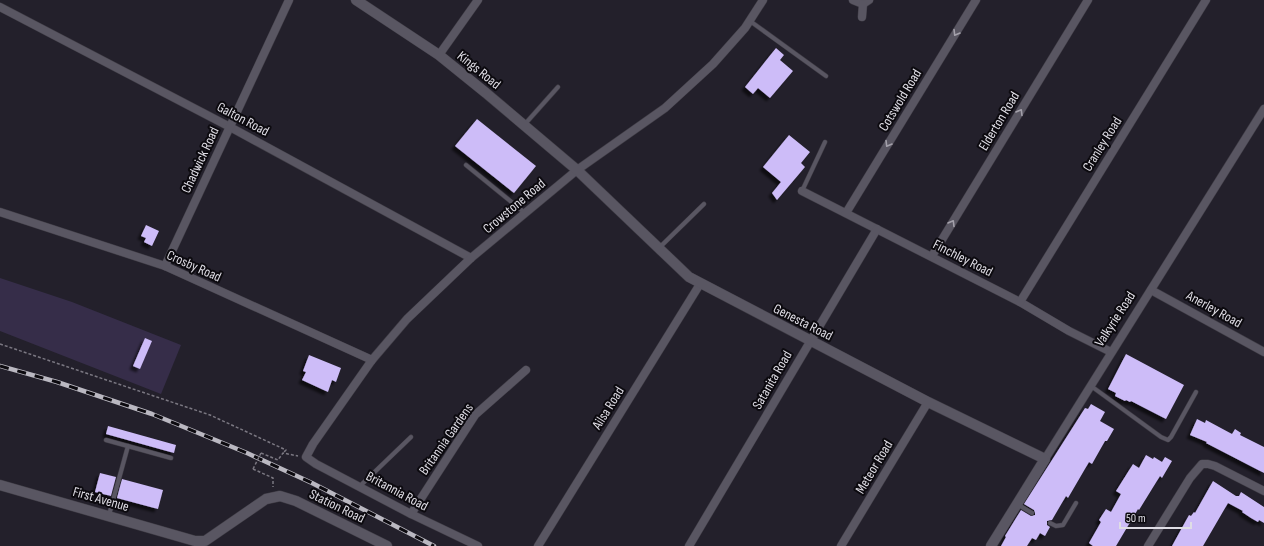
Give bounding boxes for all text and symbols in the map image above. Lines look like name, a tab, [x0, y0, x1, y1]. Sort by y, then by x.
one-way arrow	[953, 29, 960, 36]
street label: Kings Road	[454, 47, 504, 93]
street label: Cotswold Road	[875, 66, 925, 134]
street label: Elderton Road	[975, 88, 1023, 153]
street label: Galton Road	[214, 98, 272, 140]
one-way arrow	[1015, 109, 1022, 116]
street label: Cranley Road	[1079, 113, 1125, 174]
street label: Chadwick Road	[177, 124, 223, 196]
one-way arrow	[885, 140, 893, 147]
street label: Crowstone Road	[479, 175, 549, 237]
one-way arrow	[947, 220, 955, 227]
street label: Finchley Road	[930, 236, 996, 280]
street label: Crosby Road	[164, 246, 224, 286]
street label: Anerley Road	[1182, 286, 1245, 331]
street label: Valkyrie Road	[1091, 288, 1139, 350]
street label: Genesta Road	[770, 300, 836, 344]
street label: Satanita Road	[748, 348, 796, 412]
street label: Ailsa Road	[588, 383, 628, 433]
street label: Britannia Gardens	[415, 400, 477, 478]
street label: Meteor Road	[852, 437, 897, 497]
street label: Britannia Road	[363, 468, 431, 515]
street label: First Avenue	[71, 483, 131, 515]
street label: Station Road	[306, 485, 368, 527]
scale bar	[1120, 504, 1191, 530]
text: 50 m	[1126, 511, 1146, 526]

